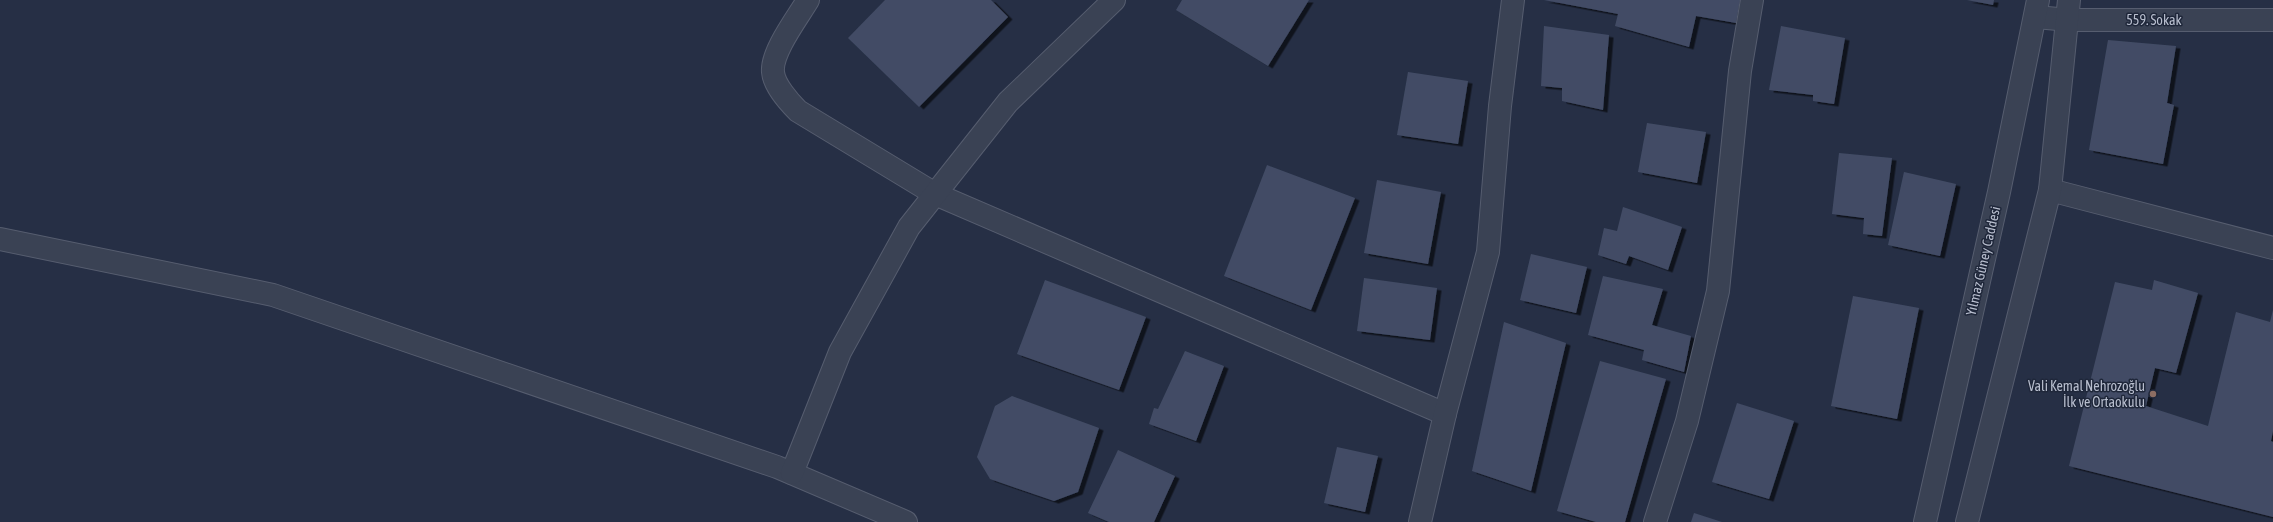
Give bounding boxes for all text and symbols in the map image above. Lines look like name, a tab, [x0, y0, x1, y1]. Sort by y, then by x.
street label: 559. Sokak	[2126, 12, 2182, 28]
street label: Yılmaz Güney Caddesi	[1963, 205, 2003, 317]
place label: Vali Kemal Nehrozoğlu İlk ve Ortaokulu	[2028, 378, 2145, 410]
marker: Vali Kemal Nehrozoğlu İlk ve Ortaokulu	[2148, 389, 2158, 399]

